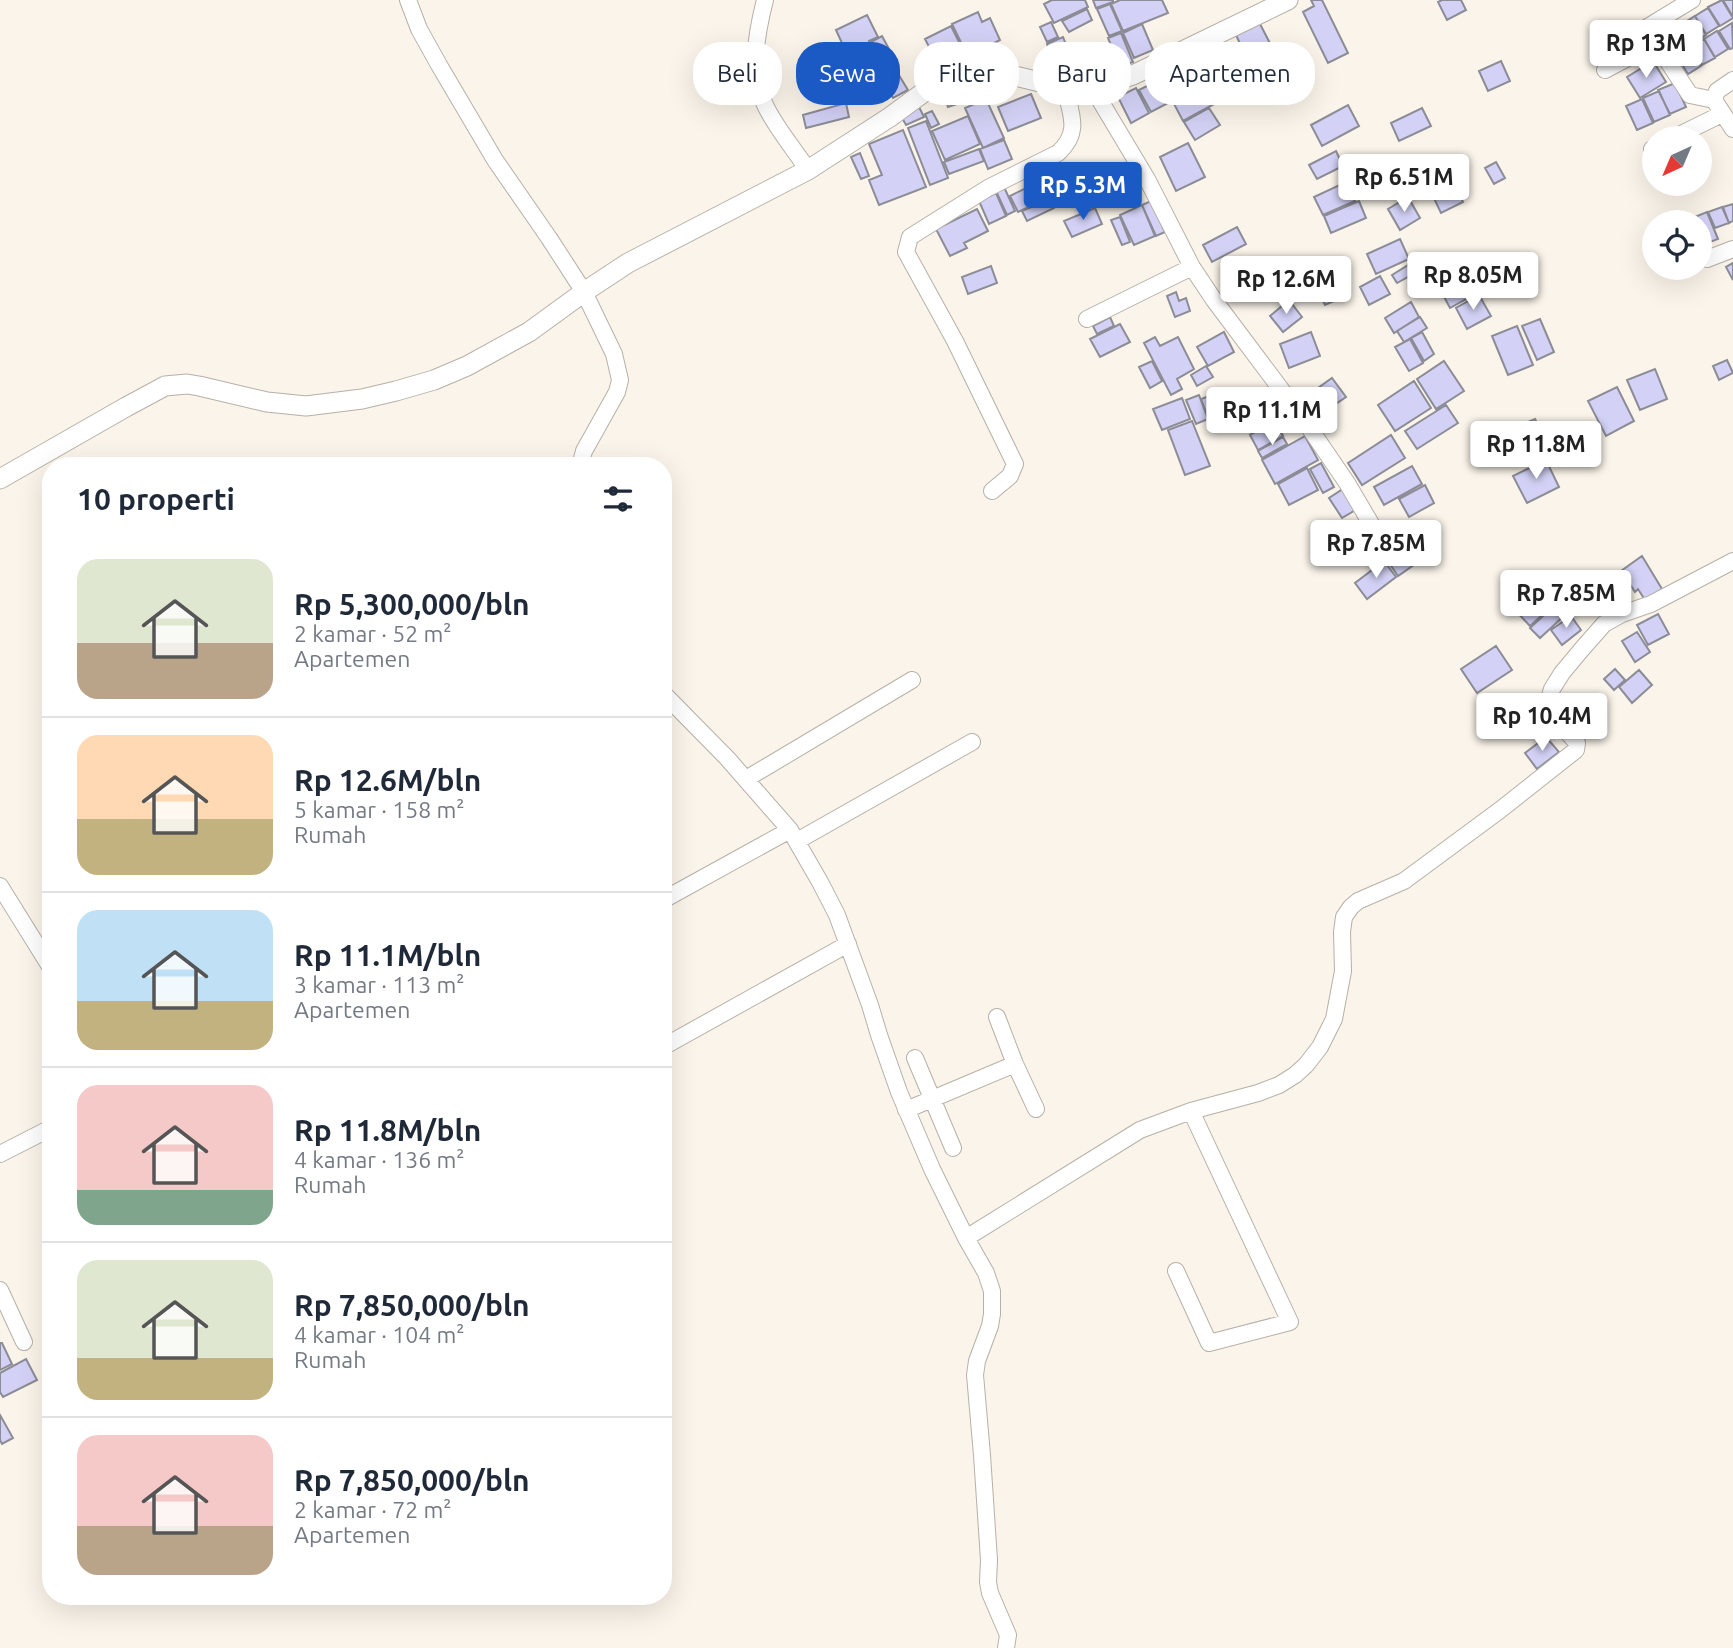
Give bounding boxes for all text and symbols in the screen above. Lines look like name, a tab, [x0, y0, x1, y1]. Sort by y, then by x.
pin: Rp 13M	[1589, 20, 1703, 80]
text: Rp 13M	[1606, 30, 1686, 55]
chip: Beli	[693, 42, 782, 105]
chip: Sewa	[796, 42, 900, 105]
chip: Filter	[914, 42, 1019, 105]
chip: Baru	[1033, 42, 1131, 105]
chip: Apartemen	[1145, 42, 1315, 105]
north arrow	[1642, 126, 1712, 196]
map controls	[1642, 126, 1712, 280]
pin: Rp 6.51M	[1332, 154, 1476, 214]
pin: Rp 5.3M	[1018, 162, 1148, 222]
text: Rp 6.51M	[1354, 164, 1454, 189]
text: Rp 5.3M	[1040, 172, 1126, 197]
button: locate	[1642, 210, 1712, 280]
pin: Rp 8.05M	[1401, 252, 1545, 312]
pin: Rp 12.6M	[1214, 256, 1358, 316]
text: Rp 8.05M	[1423, 262, 1523, 287]
text: Rp 12.6M	[1236, 266, 1336, 291]
pin: Rp 11.1M	[1200, 388, 1344, 447]
text: Rp 11.1M	[1222, 397, 1322, 422]
pin: Rp 11.8M	[1464, 421, 1608, 481]
text: Rp 11.8M	[1486, 431, 1586, 456]
icon: filters	[599, 480, 637, 518]
text: 10 properti	[77, 482, 235, 516]
pin: Rp 7.85M	[1304, 520, 1448, 580]
text: Rp 7.85M	[1326, 530, 1426, 555]
pin: Rp 7.85M	[1494, 570, 1638, 630]
text: Rp 7.85M	[1516, 580, 1616, 605]
icon: home	[133, 587, 217, 671]
text: Rp 5,300,000/bln	[294, 587, 530, 621]
text: 2 kamar · 52 m²	[294, 621, 452, 646]
text: Apartemen	[294, 646, 410, 671]
pin: Rp 10.4M	[1470, 694, 1614, 753]
text: Rp 10.4M	[1492, 703, 1592, 728]
icon: home	[133, 763, 217, 847]
text: Rp 12.6M/bln	[294, 763, 481, 797]
text: 5 kamar · 158 m²	[294, 797, 465, 822]
text: Rumah	[294, 822, 366, 847]
icon: home	[133, 938, 217, 1022]
text: Rp 11.1M/bln	[294, 938, 481, 972]
text: 3 kamar · 113 m²	[294, 972, 465, 997]
text: Apartemen	[294, 997, 410, 1022]
icon: home	[133, 1113, 217, 1197]
text: Rp 11.8M/bln	[294, 1113, 481, 1147]
text: 4 kamar · 136 m²	[294, 1147, 465, 1172]
text: Rumah	[294, 1172, 366, 1197]
icon: home	[133, 1288, 217, 1372]
text: Rp 7,850,000/bln	[294, 1288, 530, 1322]
text: 4 kamar · 104 m²	[294, 1322, 465, 1347]
text: Rumah	[294, 1347, 366, 1372]
icon: home	[133, 1463, 217, 1547]
text: Rp 7,850,000/bln	[294, 1463, 530, 1497]
text: 2 kamar · 72 m²	[294, 1497, 452, 1522]
text: Apartemen	[294, 1522, 410, 1547]

